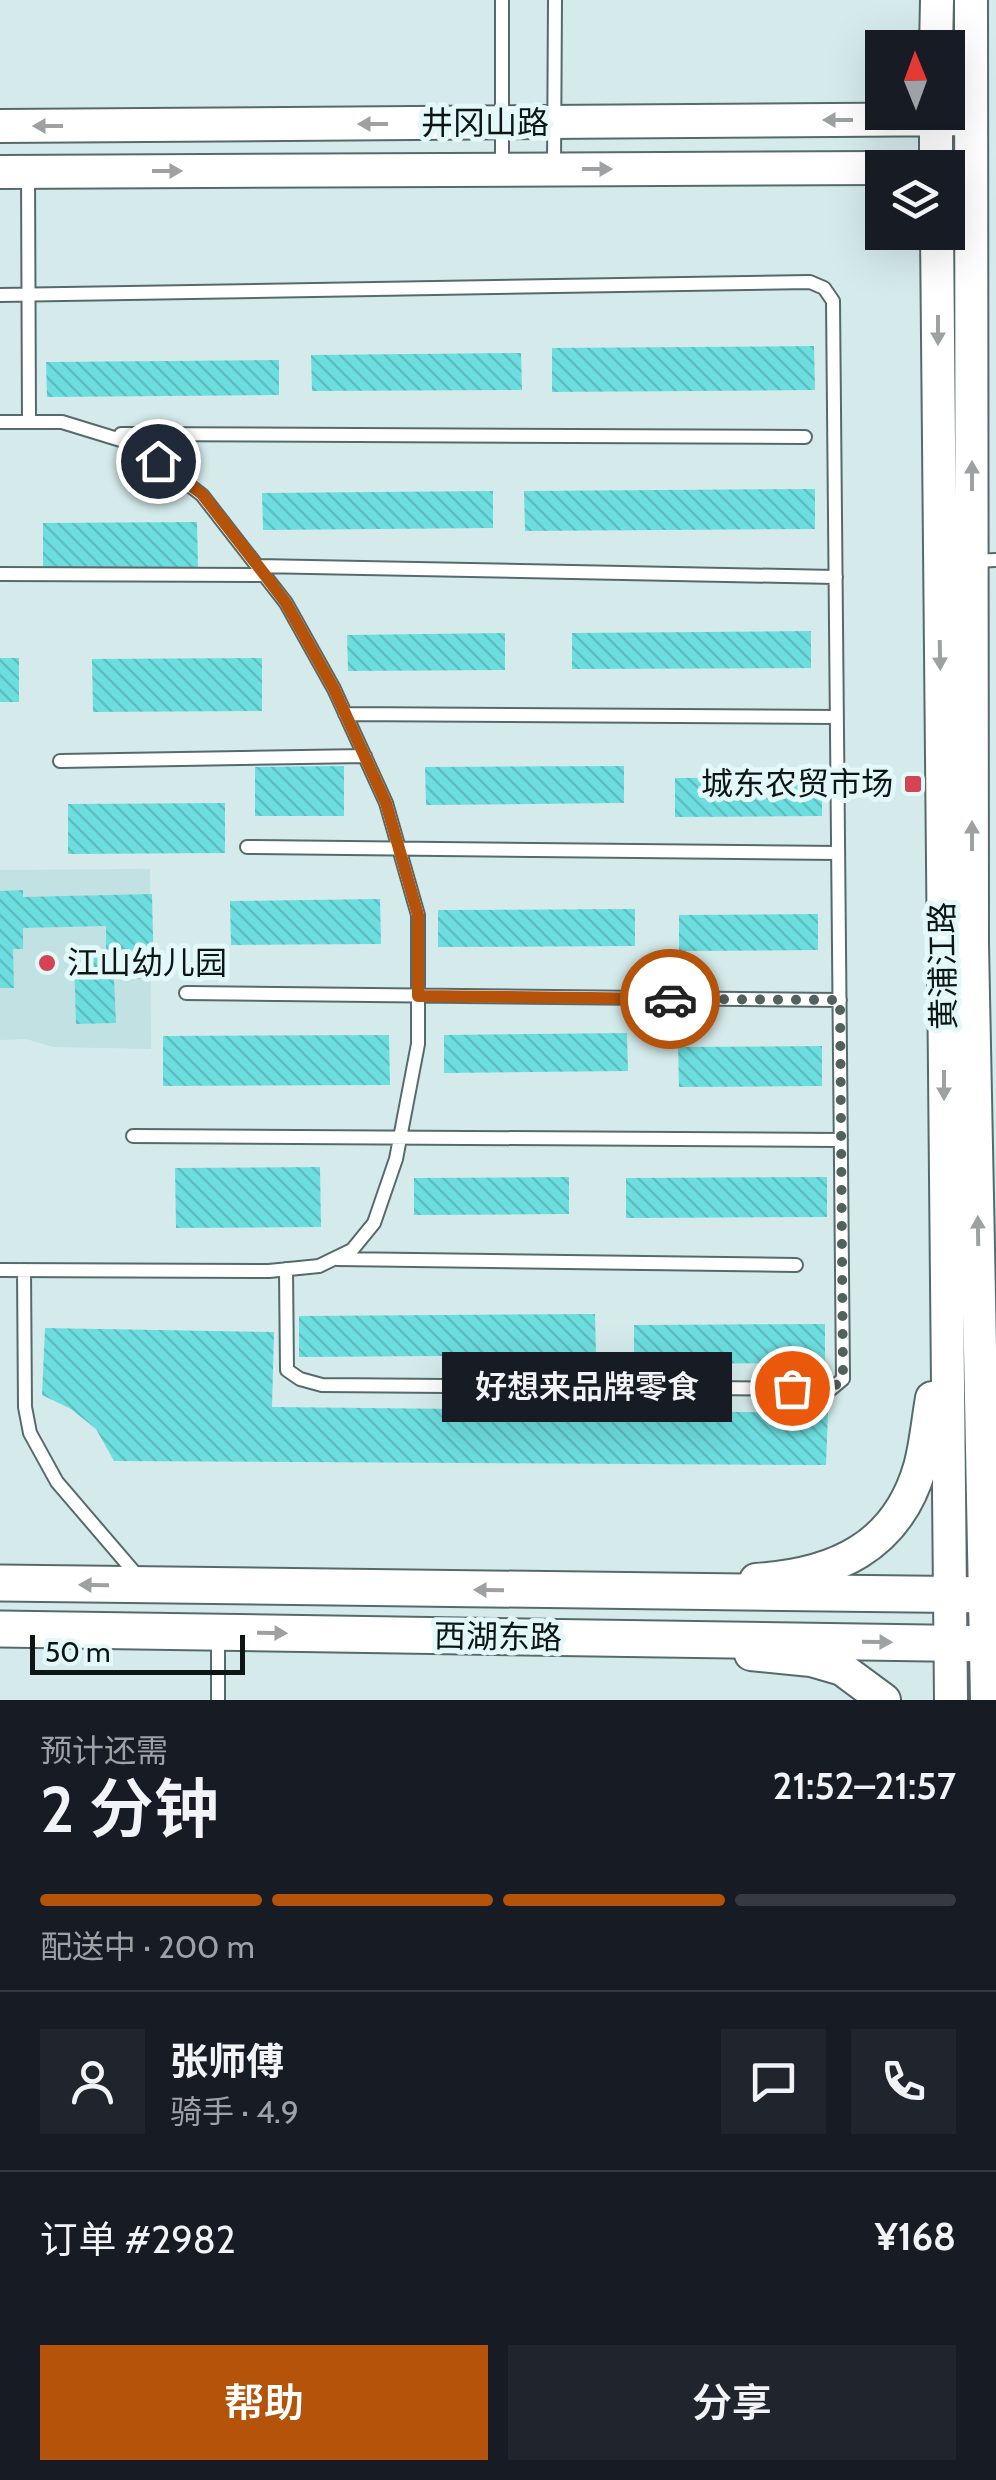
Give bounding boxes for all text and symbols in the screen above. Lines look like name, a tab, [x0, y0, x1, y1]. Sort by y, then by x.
north arrow	[865, 30, 965, 130]
map controls	[865, 30, 965, 250]
street label: 井冈山路	[421, 103, 549, 142]
one-way arrow	[822, 112, 854, 128]
one-way arrow	[357, 116, 389, 132]
one-way arrow	[32, 118, 64, 134]
button: layers	[865, 150, 965, 250]
one-way arrow	[582, 161, 614, 177]
one-way arrow	[152, 163, 184, 179]
one-way arrow	[930, 314, 946, 346]
pin	[116, 419, 201, 504]
icon: home	[131, 434, 186, 489]
one-way arrow	[964, 460, 980, 492]
one-way arrow	[932, 639, 948, 671]
place label: 城东农贸市场	[701, 764, 893, 803]
marker: 城东农贸市场	[902, 773, 924, 795]
one-way arrow	[964, 820, 980, 852]
street label: 黄浦江路	[922, 902, 963, 1030]
place label: 江山幼儿园	[67, 943, 227, 982]
courier	[620, 949, 720, 1049]
marker: 江山幼儿园	[36, 952, 58, 974]
icon: car	[643, 972, 698, 1027]
one-way arrow	[936, 1069, 952, 1101]
one-way arrow	[970, 1215, 986, 1247]
pin	[750, 1346, 835, 1431]
callout: 好想来品牌零食	[442, 1353, 732, 1423]
icon: bag	[765, 1361, 820, 1416]
text: 好想来品牌零食	[475, 1367, 699, 1406]
one-way arrow	[78, 1576, 110, 1592]
one-way arrow	[473, 1582, 505, 1598]
street label: 西湖东路	[434, 1616, 562, 1657]
one-way arrow	[257, 1625, 289, 1641]
scale bar	[30, 1630, 245, 1674]
one-way arrow	[862, 1634, 894, 1650]
text: 50 m	[45, 1635, 111, 1669]
text: 预计还需	[40, 1731, 168, 1770]
text: 21:52–21:57	[772, 1762, 956, 1809]
text: 2 分钟	[40, 1769, 219, 1848]
text: 配送中 · 200 m	[40, 1927, 255, 1966]
button: person	[40, 2029, 145, 2134]
button: chat	[721, 2029, 826, 2134]
button: phone	[851, 2029, 956, 2134]
text: 张师傅	[170, 2038, 284, 2085]
text: 骑手 · 4.9	[170, 2092, 299, 2131]
text: ¥168	[875, 2213, 956, 2260]
text: 订单 #2982	[40, 2216, 236, 2263]
button: 帮助	[40, 2345, 488, 2460]
button: 分享	[508, 2345, 956, 2460]

